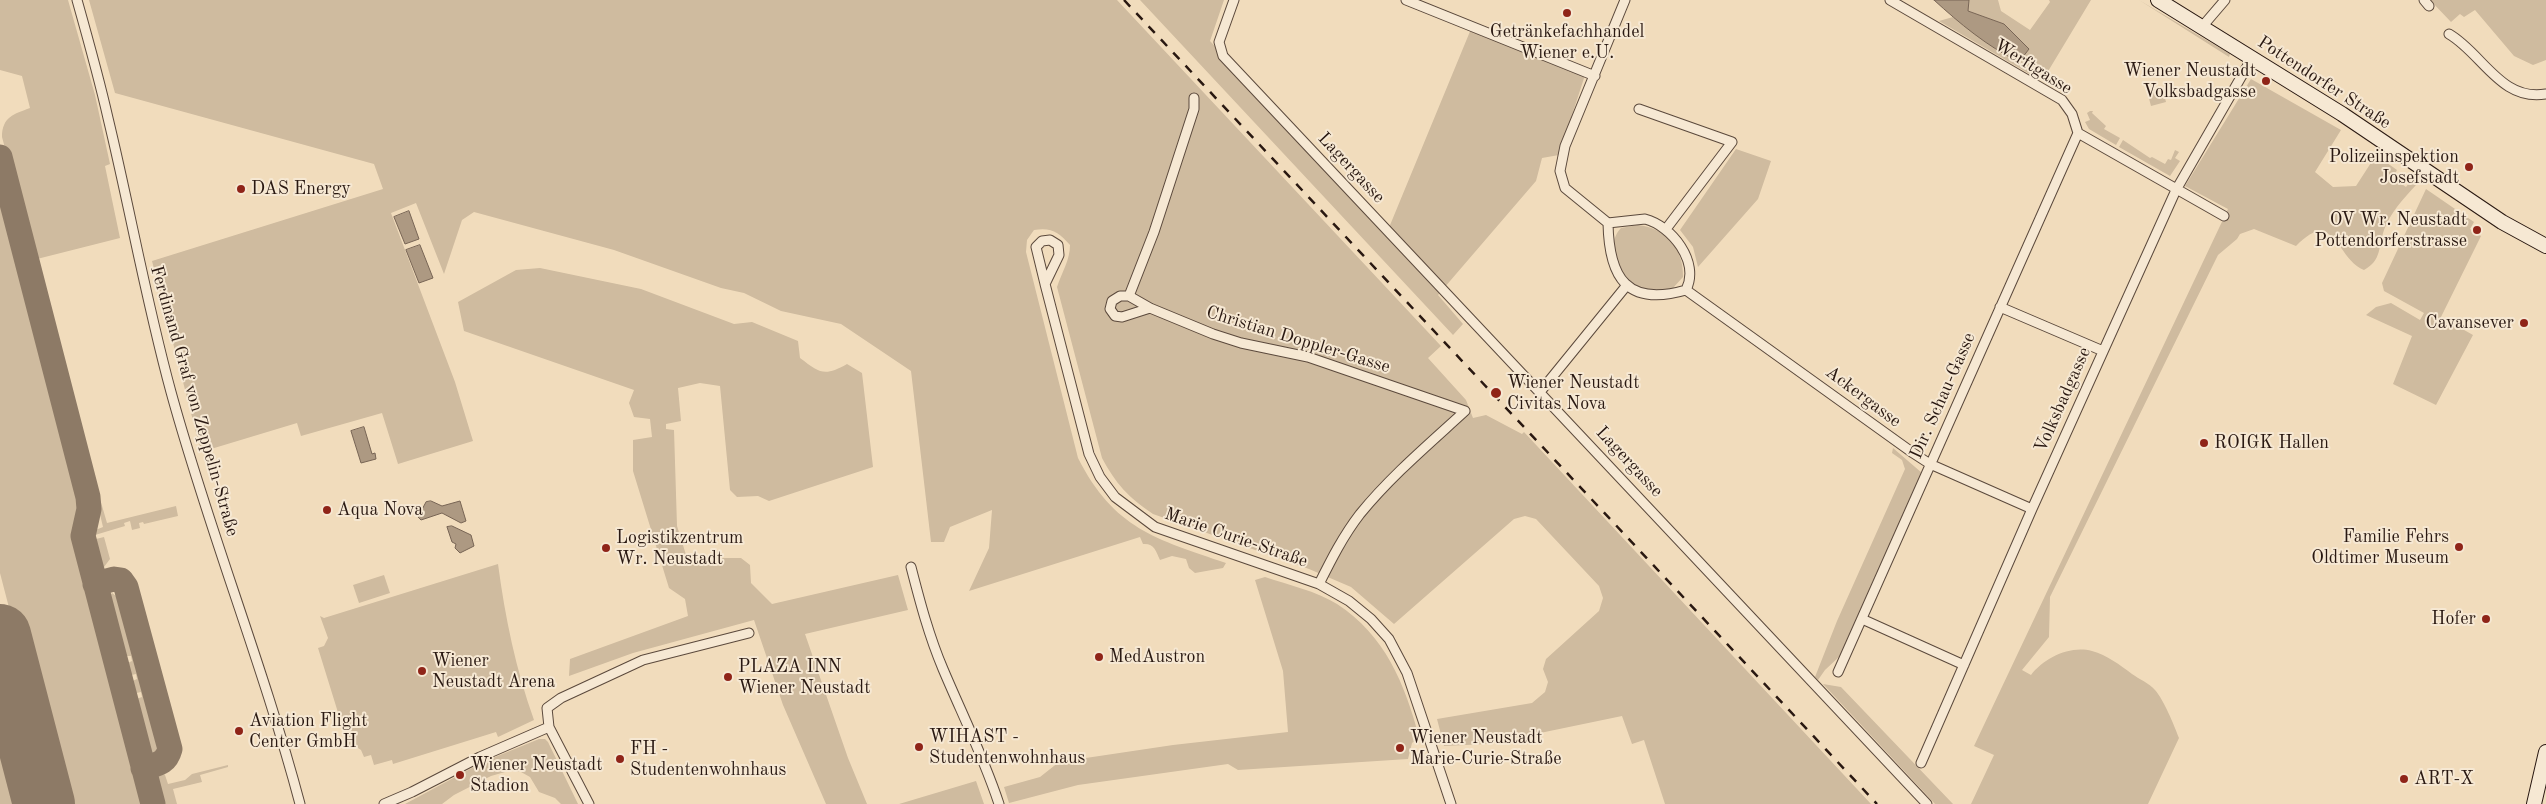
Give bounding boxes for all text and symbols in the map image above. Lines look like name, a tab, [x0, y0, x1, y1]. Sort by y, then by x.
marker: Getränkefachhandel Wiener e.U.	[1561, 7, 1573, 19]
place label: Getränkefachhandel Wiener e.U.	[1490, 21, 1644, 64]
street label: Pottendorfer Straße	[2253, 32, 2395, 134]
street label: Werftgasse	[1990, 35, 2076, 99]
place label: Wiener Neustadt Volksbadgasse	[2124, 60, 2256, 102]
marker: Wiener Neustadt Volksbadgasse	[2260, 75, 2272, 87]
street label: Lagergasse	[1313, 128, 1389, 208]
place label: Polizeiinspektion Josefstadt	[2329, 146, 2459, 188]
marker: Polizeiinspektion Josefstadt	[2463, 161, 2475, 173]
place label: DAS Energy	[251, 178, 351, 200]
marker: DAS Energy	[235, 183, 247, 195]
place label: OV Wr. Neustadt Pottendorferstrasse	[2315, 209, 2467, 252]
marker: OV Wr. Neustadt Pottendorferstrasse	[2471, 224, 2483, 236]
street label: Ferdinand Graf von Zeppelin-Straße	[145, 263, 243, 539]
street label: Christian Doppler-Gasse	[1203, 302, 1393, 378]
place label: Cavansever	[2426, 312, 2514, 334]
marker: Cavansever	[2518, 317, 2530, 329]
street label: Dir. Schau-Gasse	[1905, 329, 1981, 463]
street label: Volksbadgasse	[2030, 344, 2096, 456]
street label: Ackergasse	[1821, 362, 1905, 432]
place label: Wiener Neustadt Civitas Nova	[1507, 372, 1639, 414]
marker: Wiener Neustadt Civitas Nova	[1489, 386, 1503, 400]
street label: Lagergasse	[1591, 422, 1667, 502]
place label: ROIGK Hallen	[2214, 432, 2329, 454]
marker: ROIGK Hallen	[2198, 437, 2210, 449]
place label: Aqua Nova	[337, 499, 423, 521]
street label: Marie Curie-Straße	[1162, 503, 1310, 573]
marker: Aqua Nova	[321, 504, 333, 516]
place label: Familie Fehrs Oldtimer Museum	[2311, 526, 2449, 568]
place label: Logistikzentrum Wr. Neustadt	[616, 527, 743, 570]
marker: Familie Fehrs Oldtimer Museum	[2453, 541, 2465, 553]
marker: Logistikzentrum Wr. Neustadt	[600, 542, 612, 554]
place label: Hofer	[2431, 608, 2476, 630]
marker: Hofer	[2480, 613, 2492, 625]
place label: MedAustron	[1109, 646, 1205, 668]
place label: Wiener Neustadt Arena	[432, 650, 556, 692]
marker: MedAustron	[1093, 651, 1105, 663]
place label: PLAZA INN Wiener Neustadt	[738, 656, 870, 699]
marker: Wiener Neustadt Arena	[416, 665, 428, 677]
marker: PLAZA INN Wiener Neustadt	[722, 671, 734, 683]
place label: Aviation Flight Center GmbH	[249, 710, 367, 752]
marker: Aviation Flight Center GmbH	[233, 725, 245, 737]
place label: WIHAST - Studentenwohnhaus	[929, 726, 1085, 769]
place label: Wiener Neustadt Marie-Curie-Straße	[1410, 727, 1561, 770]
place label: FH - Studentenwohnhaus	[630, 738, 786, 781]
marker: WIHAST - Studentenwohnhaus	[913, 741, 925, 753]
marker: Wiener Neustadt Marie-Curie-Straße	[1394, 742, 1406, 754]
marker: FH - Studentenwohnhaus	[614, 753, 626, 765]
place label: Wiener Neustadt Stadion	[470, 754, 602, 796]
place label: ART-X	[2414, 768, 2474, 790]
marker: Wiener Neustadt Stadion	[454, 769, 466, 781]
marker: ART-X	[2398, 773, 2410, 785]

